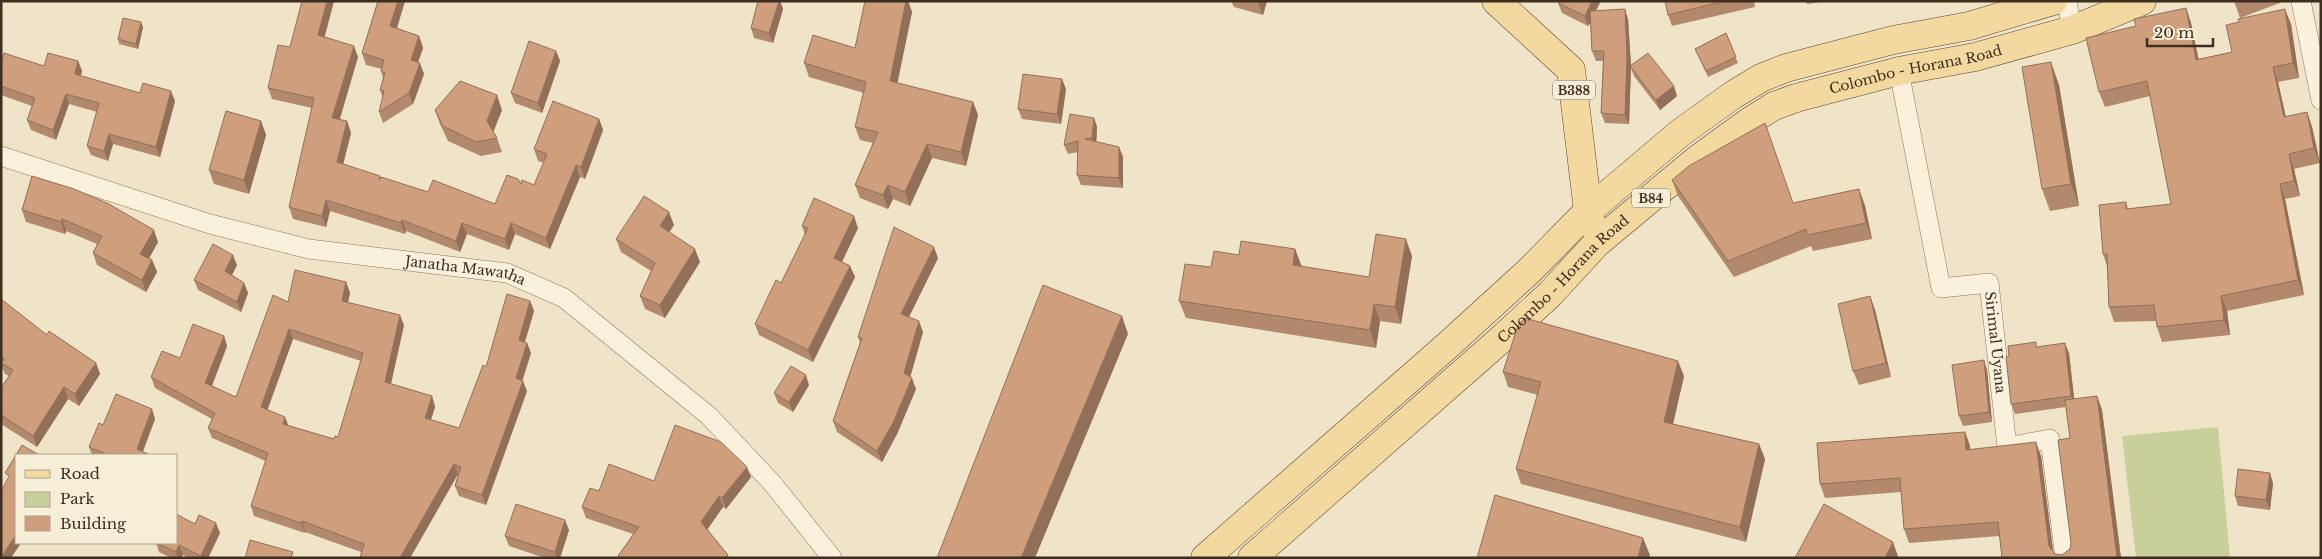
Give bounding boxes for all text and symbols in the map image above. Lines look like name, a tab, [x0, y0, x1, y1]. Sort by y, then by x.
scale bar	[2147, 15, 2213, 47]
text: 20 m	[2154, 23, 2194, 42]
street label: Colombo - Horana Road	[1827, 41, 2005, 98]
road number: B388	[1553, 80, 1595, 100]
road number: B84	[1632, 188, 1670, 208]
street label: Colombo - Horana Road	[1494, 211, 1633, 347]
street label: Janatha Mawatha	[402, 252, 529, 289]
street label: Sirimal Uyana	[1981, 290, 2010, 394]
legend	[15, 454, 178, 544]
text: Road	[60, 464, 100, 483]
text: Park	[60, 489, 96, 508]
text: Building	[60, 514, 127, 533]

